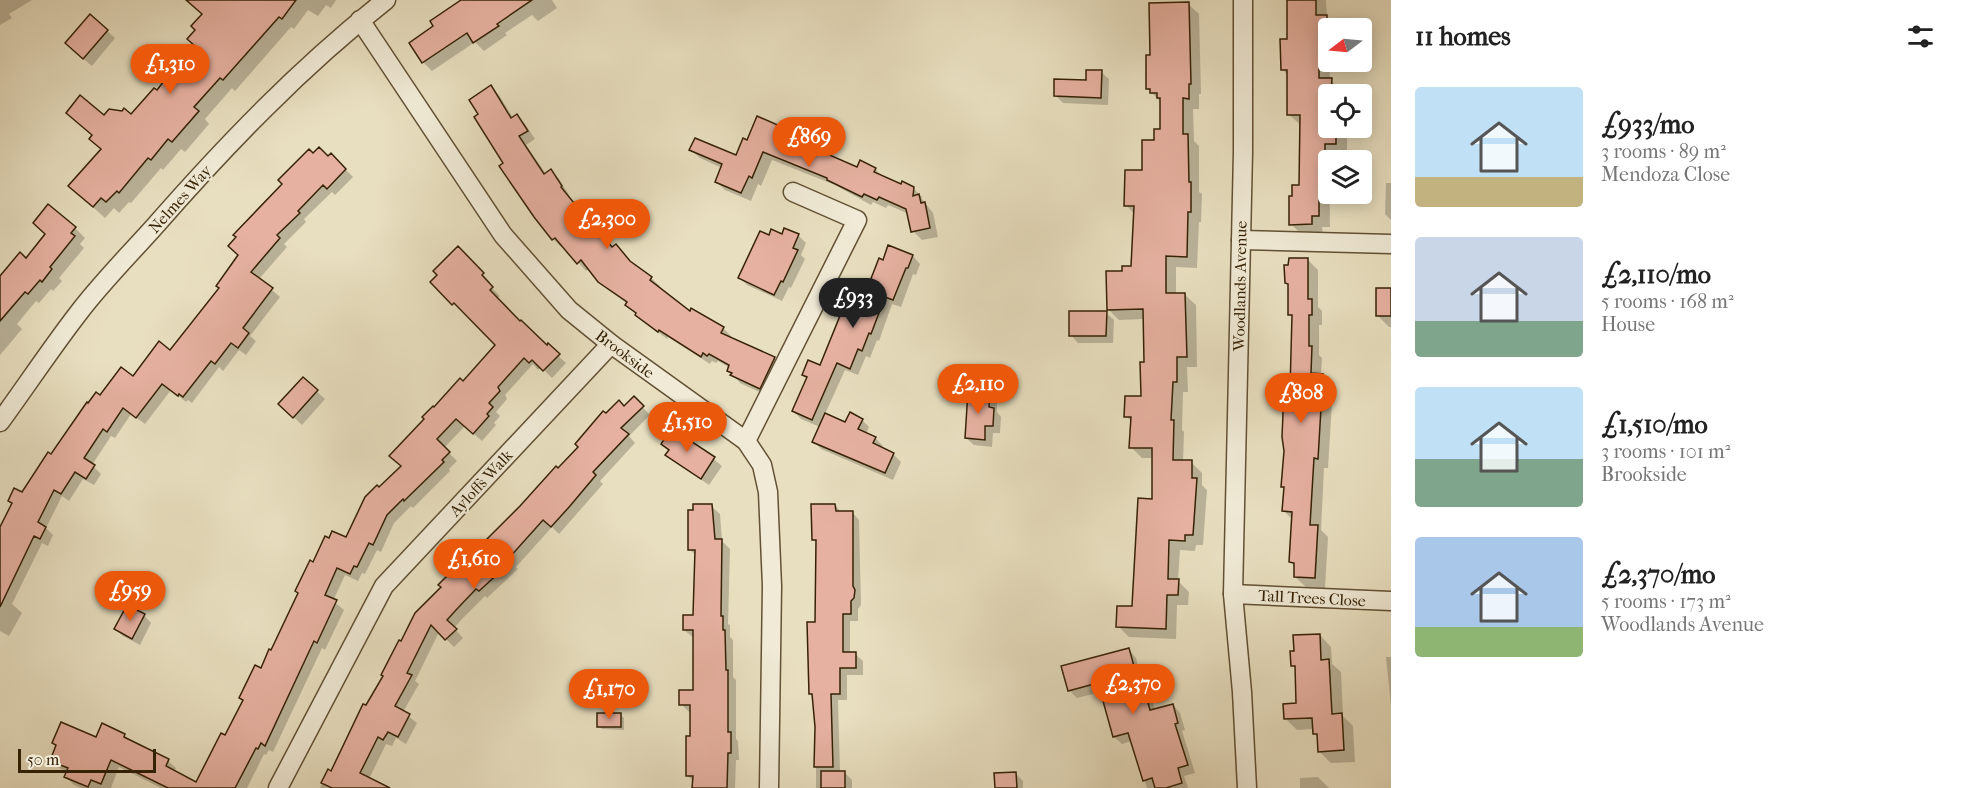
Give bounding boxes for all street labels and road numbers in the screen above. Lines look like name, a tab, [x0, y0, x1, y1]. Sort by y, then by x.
street label: Nelmes Way	[145, 161, 216, 237]
street label: Woodlands Avenue	[1229, 221, 1251, 352]
street label: Brookside	[592, 326, 658, 382]
street label: Ayloffs Walk	[445, 445, 517, 521]
street label: Tall Trees Close	[1258, 586, 1366, 610]

